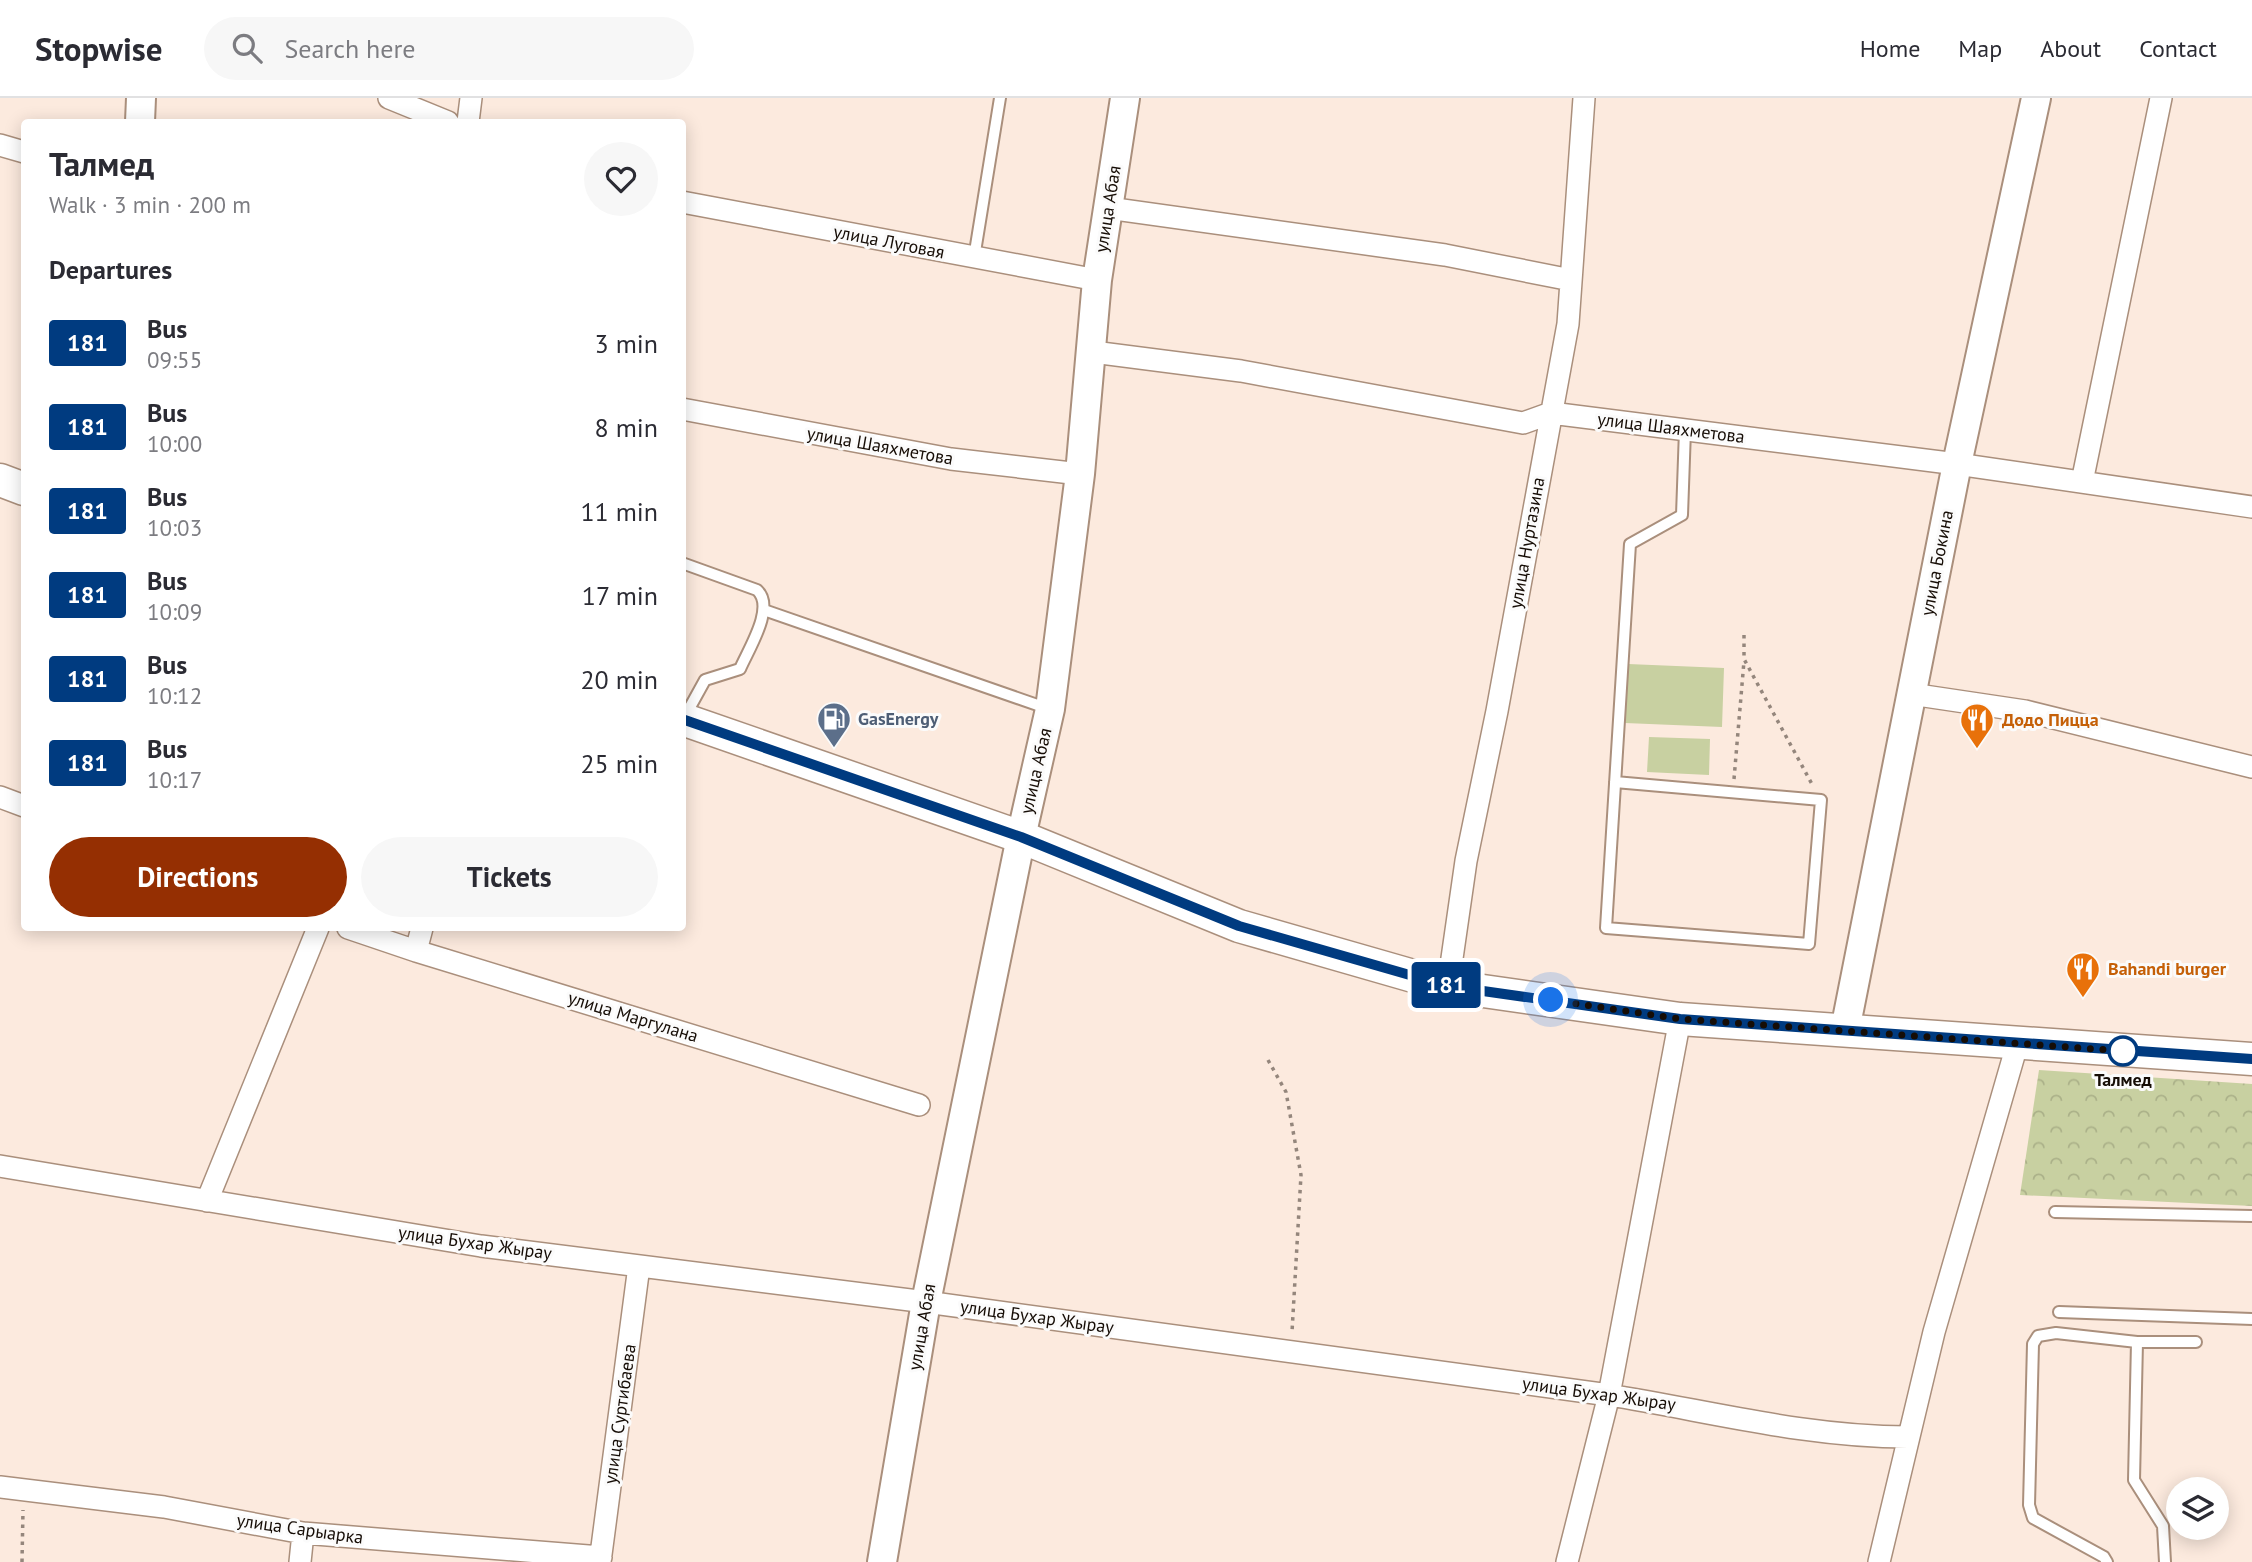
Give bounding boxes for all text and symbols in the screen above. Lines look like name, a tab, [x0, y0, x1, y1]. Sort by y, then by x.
search box	[204, 17, 694, 80]
text: Stopwise	[35, 27, 162, 70]
icon: search	[228, 29, 266, 67]
text: Search here	[284, 32, 416, 65]
text: Home	[1860, 33, 1920, 64]
text: Map	[1958, 33, 2002, 64]
text: About	[2040, 33, 2101, 64]
text: Contact	[2139, 33, 2217, 64]
text: Талмед	[49, 142, 154, 185]
button: heart	[584, 142, 658, 216]
street label: улица Абая	[1089, 164, 1126, 254]
text: Walk · 3 min · 200 m	[49, 190, 251, 219]
street label: улица Луговая	[832, 219, 947, 264]
text: Departures	[49, 253, 172, 286]
text: Bus	[147, 312, 187, 345]
text: 181	[67, 327, 108, 358]
text: 3 min	[595, 327, 658, 360]
text: 09:55	[147, 345, 202, 374]
text: Bus	[147, 396, 187, 429]
street label: улица Шаяхметова	[1596, 407, 1746, 448]
text: 181	[67, 411, 108, 442]
text: 8 min	[595, 411, 658, 444]
street label: улица Шаяхметова	[805, 421, 955, 470]
text: 10:00	[147, 429, 202, 458]
street label: улица Нуртазина	[1504, 475, 1549, 610]
text: Bus	[147, 480, 187, 513]
text: 181	[67, 495, 108, 526]
text: 11 min	[580, 495, 658, 528]
street label: улица Бокина	[1915, 508, 1958, 618]
text: 10:03	[147, 513, 202, 542]
text: Bus	[147, 564, 187, 597]
text: 181	[67, 579, 108, 610]
text: 17 min	[582, 579, 658, 612]
text: 10:09	[147, 597, 202, 626]
text: Bus	[147, 648, 187, 681]
text: 181	[67, 663, 108, 694]
text: 20 min	[580, 663, 658, 696]
text: 10:12	[147, 681, 202, 710]
fuel station icon: GasEnergy	[815, 700, 853, 749]
restaurant icon: Додо Пицца	[1958, 701, 1996, 750]
place label: GasEnergy	[858, 707, 939, 730]
place label: Додо Пицца	[2002, 708, 2099, 731]
street label: улица Абая	[1014, 726, 1057, 816]
text: Bus	[147, 732, 187, 765]
text: 181	[67, 747, 108, 778]
text: 25 min	[580, 747, 658, 780]
text: 10:17	[147, 765, 202, 794]
button: Directions	[49, 837, 347, 917]
button: Tickets	[361, 837, 658, 917]
restaurant icon: Bahandi burger	[2064, 950, 2102, 999]
place label: Bahandi burger	[2108, 957, 2227, 980]
line badge: 181	[1406, 962, 1486, 1008]
text: 181	[1426, 969, 1466, 1000]
your location	[1533, 982, 1568, 1017]
street label: улица Маргулана	[565, 986, 701, 1047]
marker: Талмед	[2108, 1036, 2138, 1066]
place label: Талмед	[2094, 1068, 2152, 1091]
street label: улица Бухар Жырау	[397, 1220, 554, 1265]
street label: улица Абая	[903, 1282, 940, 1372]
street label: улица Бухар Жырау	[959, 1294, 1116, 1339]
street label: улица Суртибаева	[598, 1342, 641, 1485]
street label: улица Бухар Жырау	[1521, 1371, 1678, 1416]
map controls	[2166, 1477, 2229, 1540]
button: layers	[2166, 1477, 2229, 1540]
street label: улица Сарыарка	[235, 1508, 365, 1549]

